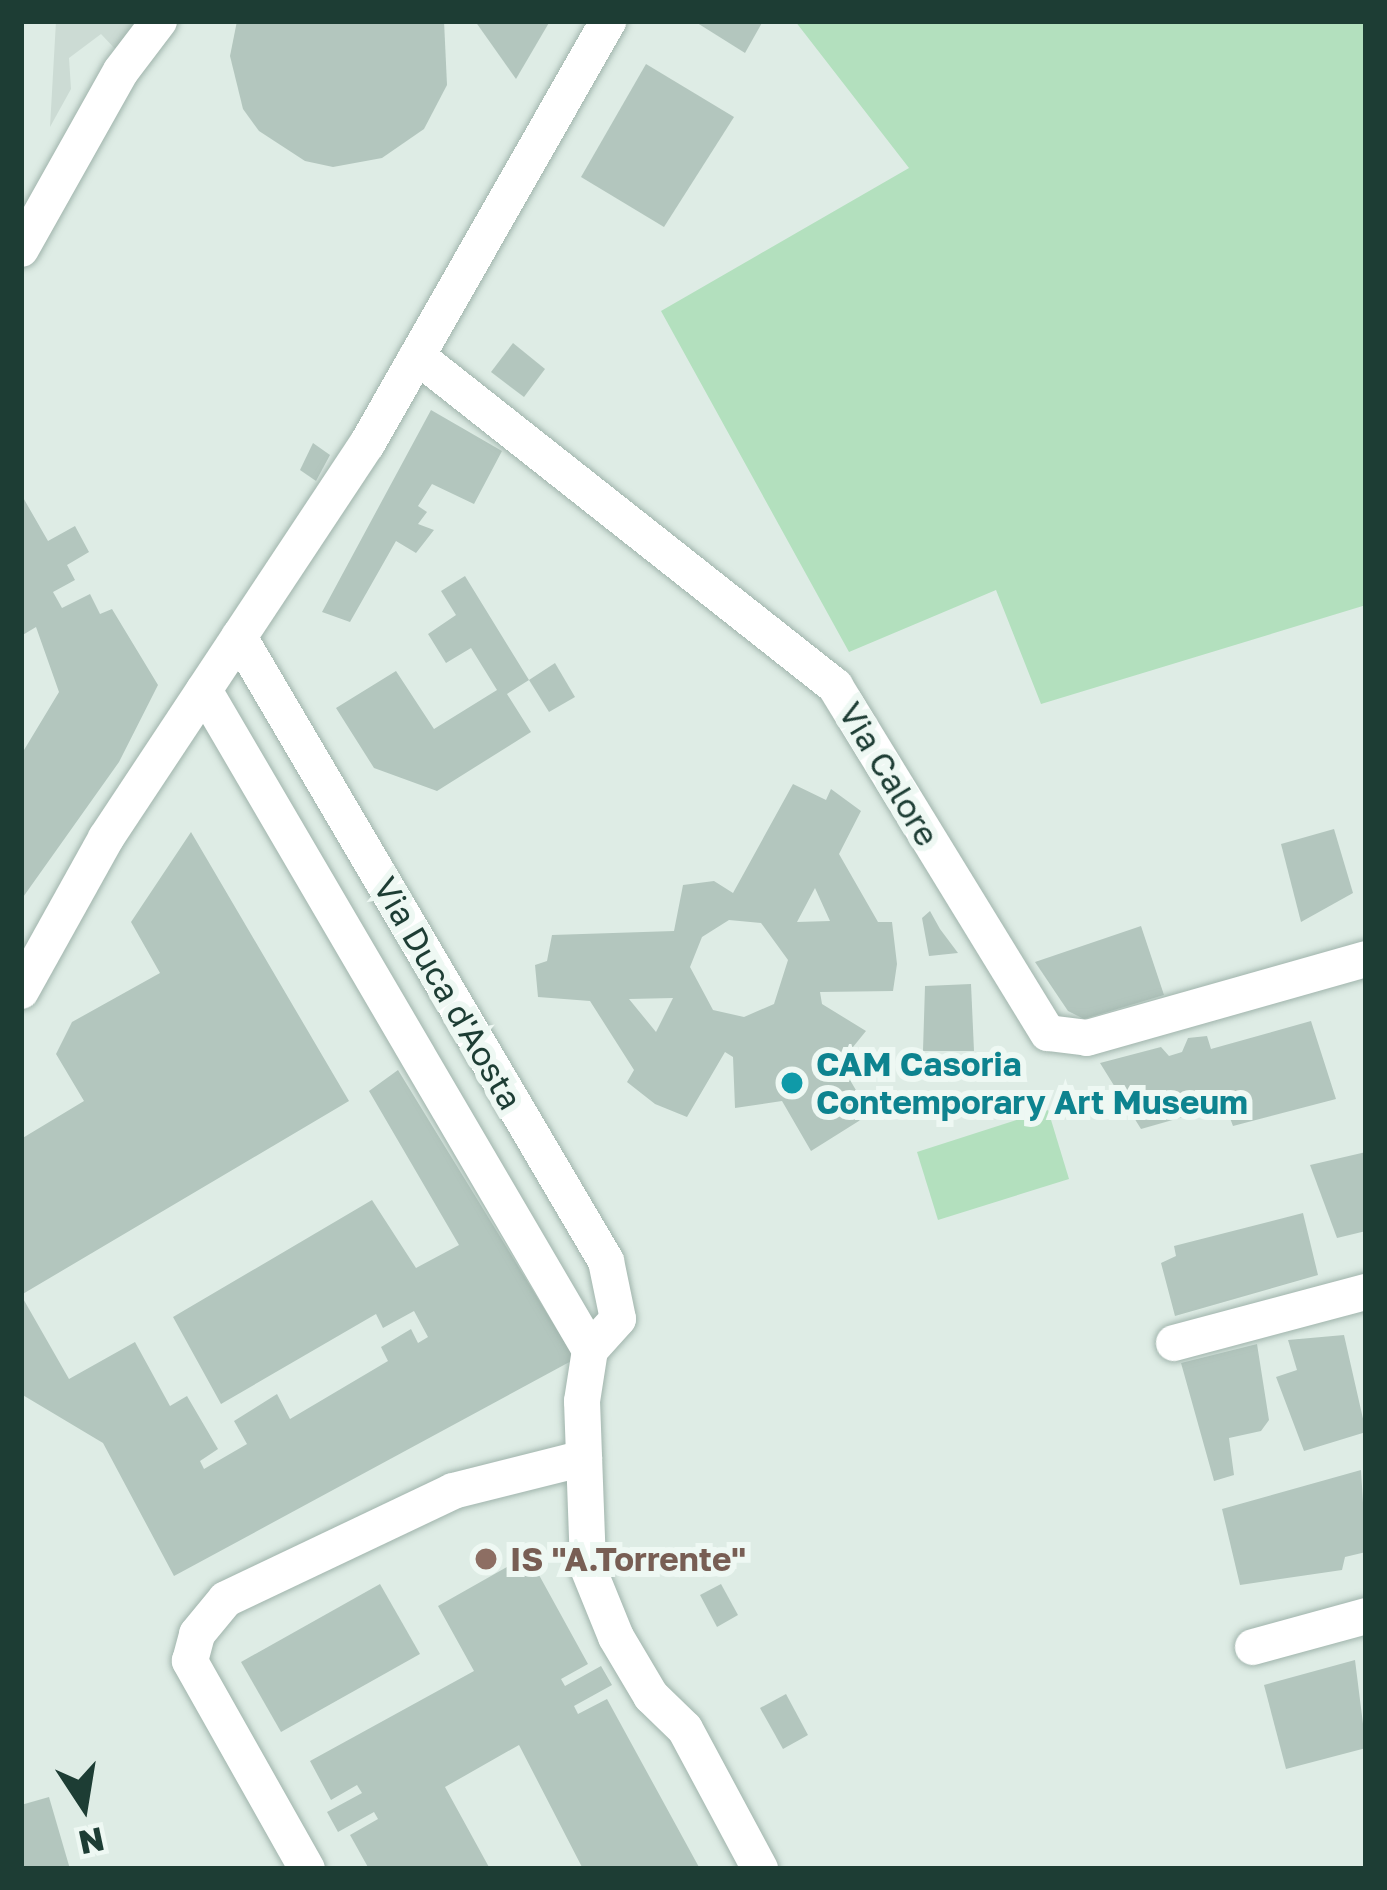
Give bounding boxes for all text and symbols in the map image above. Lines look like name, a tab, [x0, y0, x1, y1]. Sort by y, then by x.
street label: Via Calore	[831, 695, 947, 853]
street label: Via Duca d'Aosta	[365, 870, 531, 1116]
place label: CAM Casoria Contemporary Art Museum	[816, 1044, 1248, 1122]
marker: CAM Casoria Contemporary Art Museum	[779, 1070, 805, 1096]
place label: IS "A.Torrente"	[510, 1539, 746, 1579]
marker: IS "A.Torrente"	[473, 1546, 499, 1572]
north arrow	[24, 1746, 144, 1866]
text: N	[75, 1820, 108, 1863]

